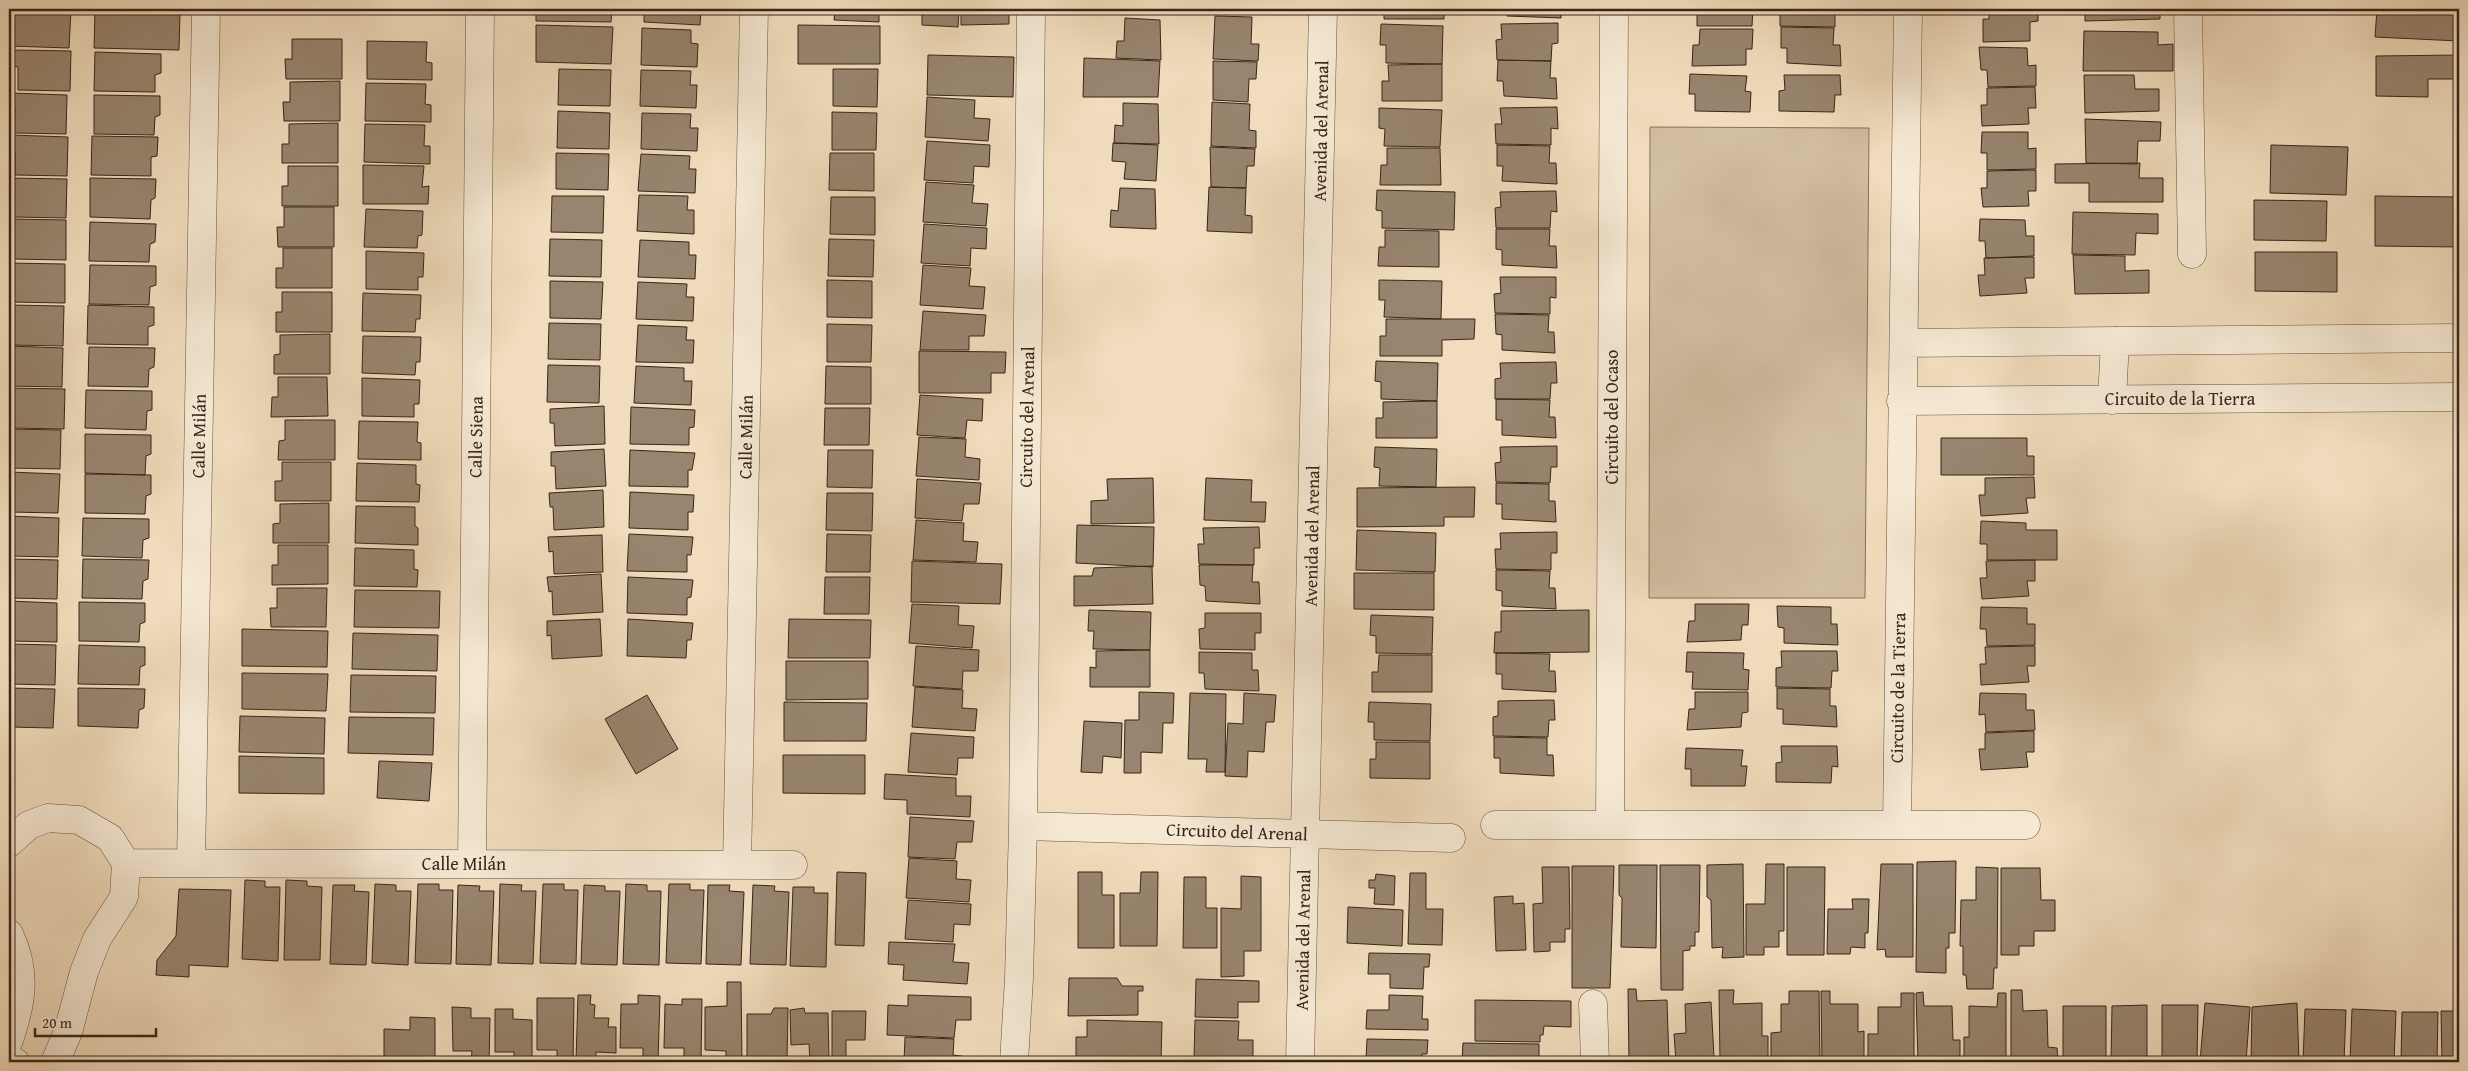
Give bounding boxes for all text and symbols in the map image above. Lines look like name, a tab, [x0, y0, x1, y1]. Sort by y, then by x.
street label: Avenida del Arenal	[1306, 60, 1335, 202]
street label: Circuito del Arenal	[1012, 346, 1041, 488]
street label: Circuito del Ocaso	[1598, 349, 1625, 485]
street label: Circuito de la Tierra	[2105, 385, 2256, 412]
street label: Calle Milán	[184, 394, 213, 478]
street label: Calle Siena	[461, 395, 490, 478]
street label: Calle Milán	[731, 395, 760, 479]
street label: Avenida del Arenal	[1297, 465, 1326, 607]
street label: Circuito de la Tierra	[1883, 612, 1912, 763]
street label: Circuito del Arenal	[1166, 816, 1308, 847]
street label: Calle Milán	[422, 850, 506, 877]
street label: Avenida del Arenal	[1288, 869, 1317, 1011]
scale bar	[35, 1006, 156, 1038]
text: 20 m	[42, 1012, 73, 1033]

